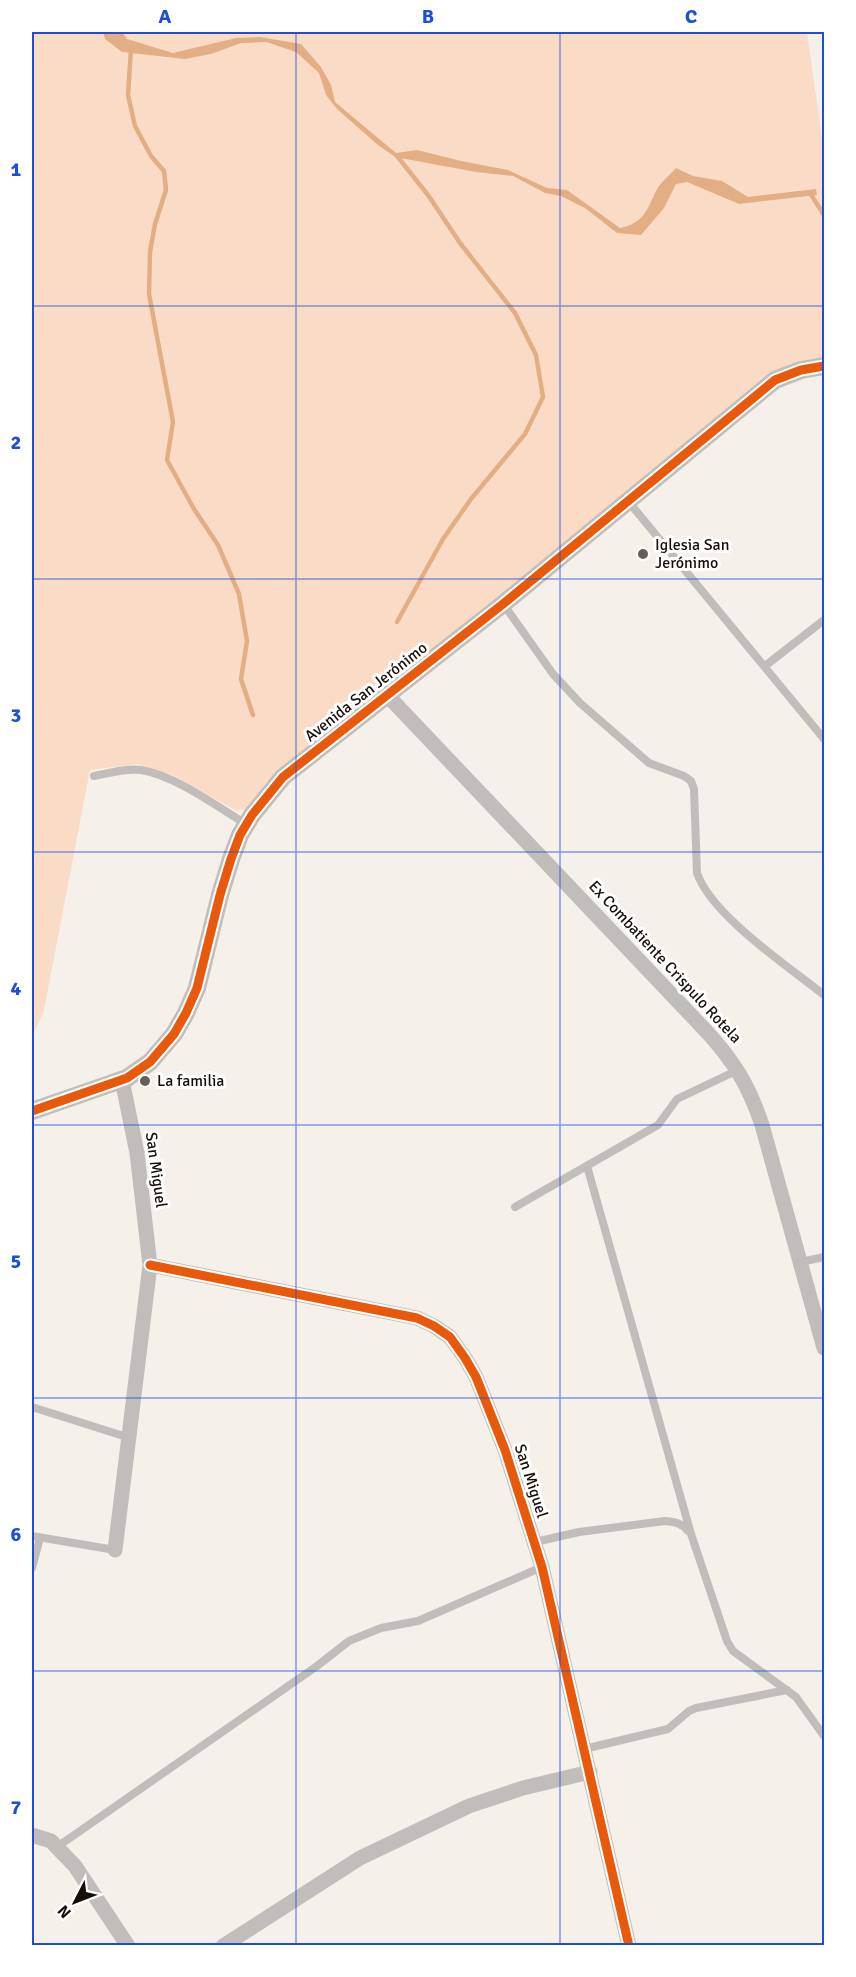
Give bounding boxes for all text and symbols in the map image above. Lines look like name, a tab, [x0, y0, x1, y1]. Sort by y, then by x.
text: A	[159, 4, 172, 29]
text: B	[422, 4, 434, 29]
text: C	[685, 4, 697, 29]
text: 1	[11, 157, 22, 182]
text: 2	[11, 430, 21, 455]
place label: Iglesia San Jerónimo	[655, 535, 729, 573]
marker: Iglesia San Jerónimo	[636, 547, 650, 561]
street label: Avenida San Jerónimo	[301, 638, 431, 746]
text: 3	[11, 703, 21, 728]
street label: Ex Combatiente Crispulo Rotela	[584, 876, 746, 1048]
text: 4	[11, 976, 22, 1001]
place label: La familia	[157, 1071, 224, 1091]
marker: La familia	[138, 1074, 152, 1088]
street label: San Miguel	[141, 1131, 171, 1210]
text: 5	[11, 1249, 21, 1274]
street label: San Miguel	[510, 1442, 552, 1521]
text: 6	[11, 1522, 22, 1547]
text: 7	[11, 1795, 22, 1820]
north arrow	[45, 1872, 105, 1932]
text: N	[53, 1901, 76, 1922]

